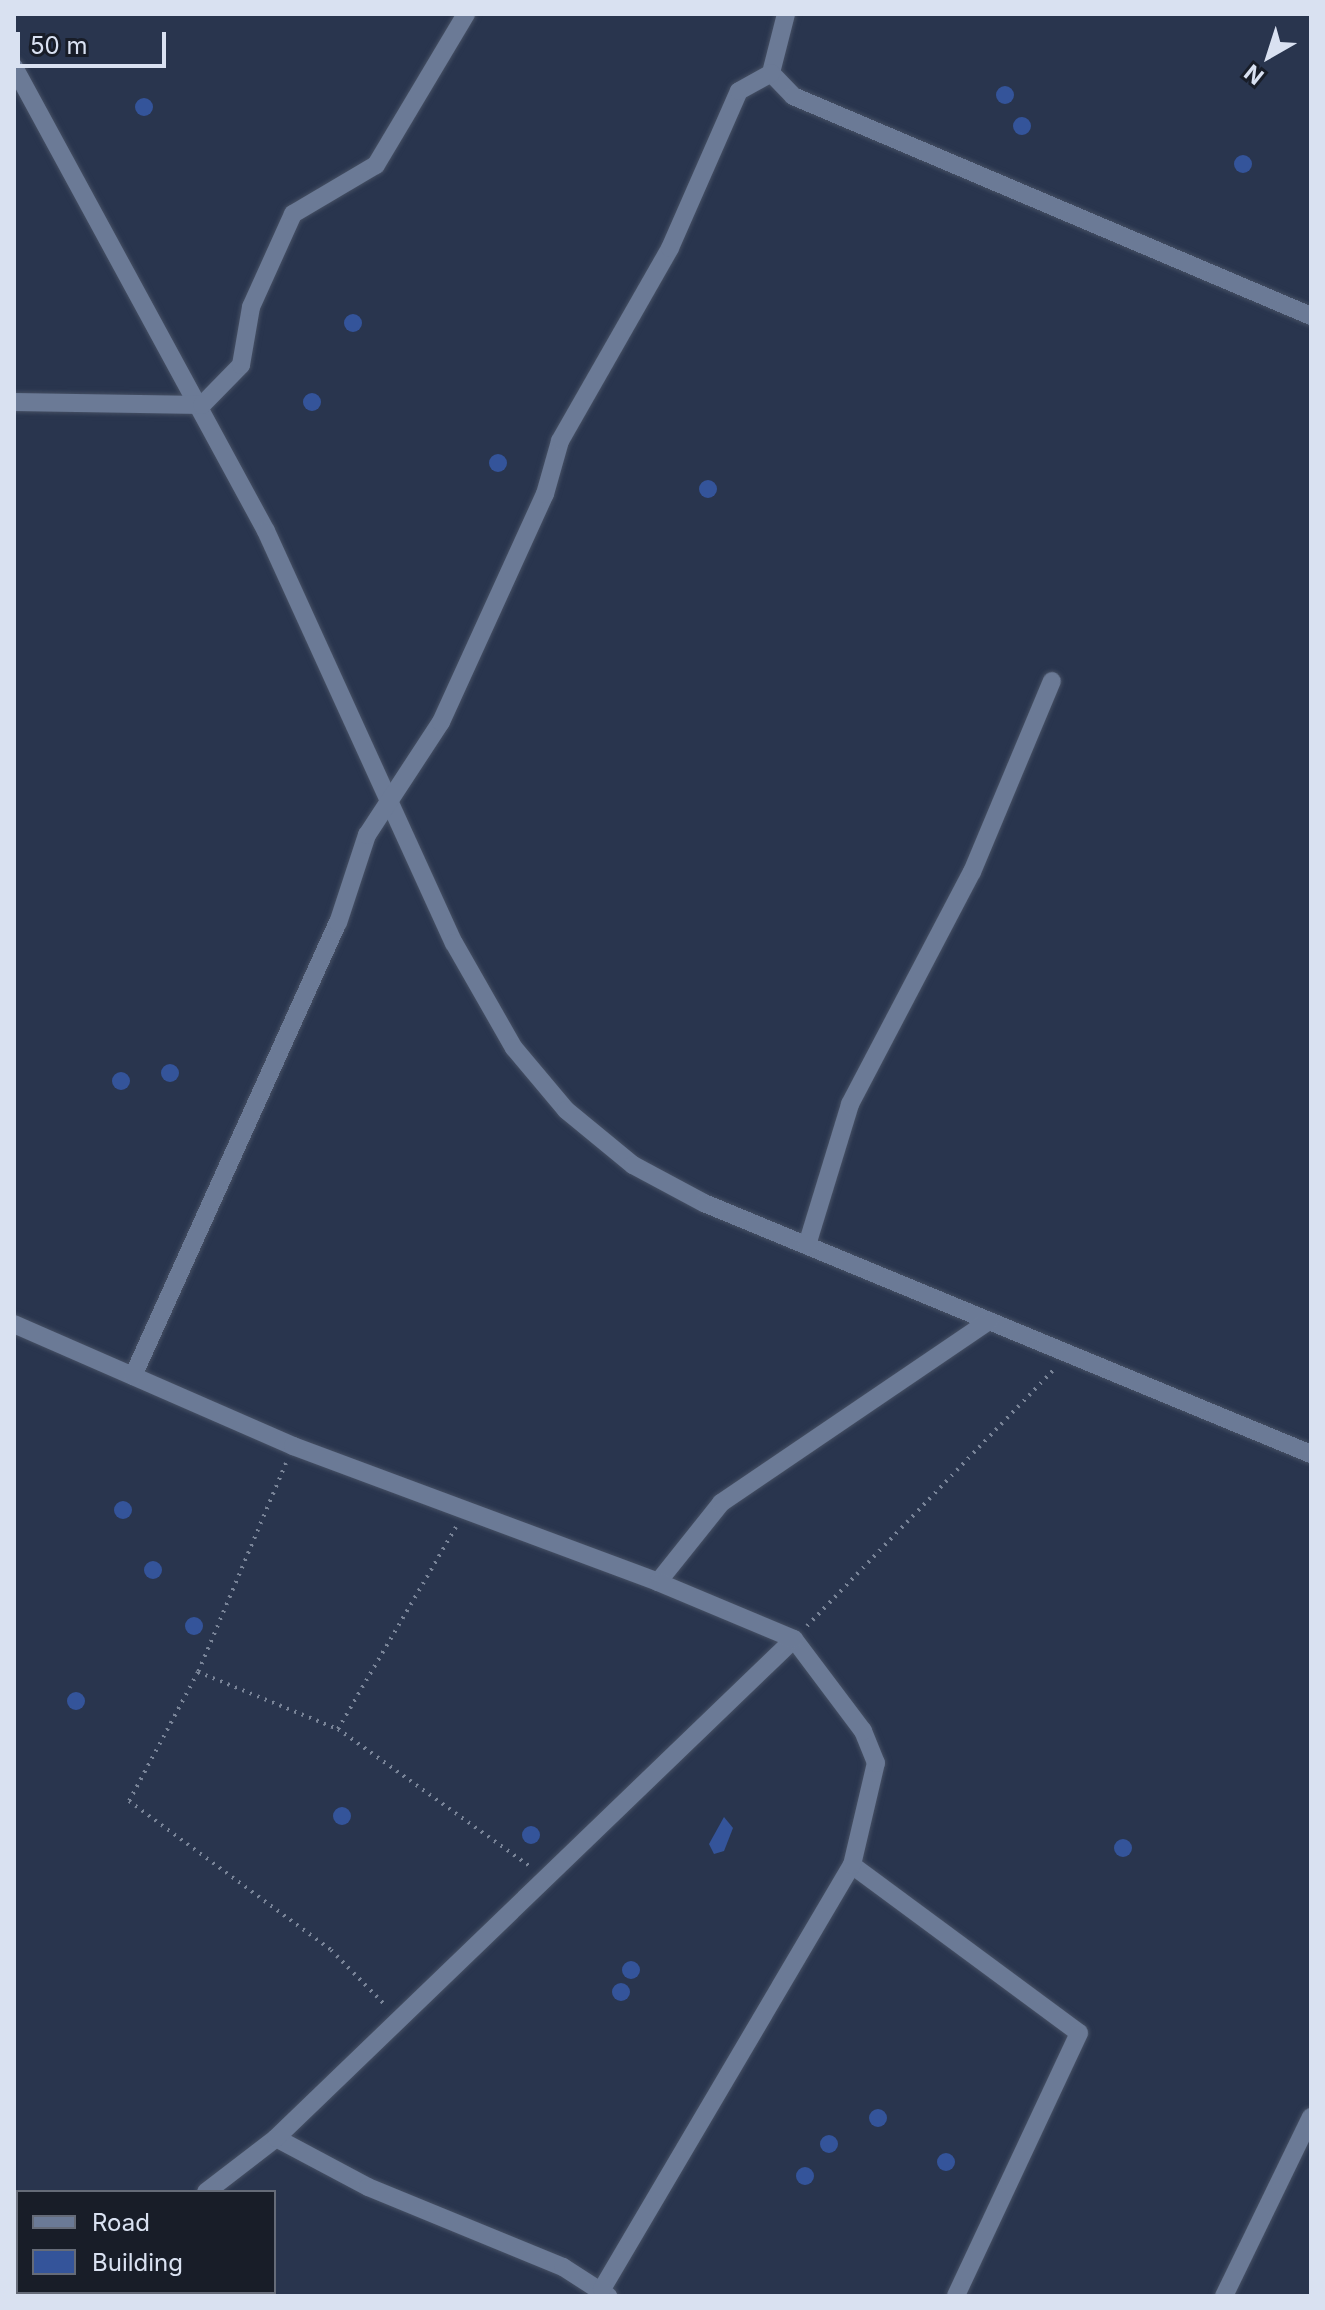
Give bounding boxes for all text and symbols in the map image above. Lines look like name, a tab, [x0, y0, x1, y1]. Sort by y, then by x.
scale bar	[20, 16, 170, 66]
north arrow	[1229, 16, 1309, 96]
text: 50 m	[30, 31, 88, 60]
text: N	[1239, 59, 1269, 90]
legend	[16, 2190, 276, 2294]
text: Road	[92, 2208, 150, 2237]
text: Building	[92, 2248, 183, 2277]

